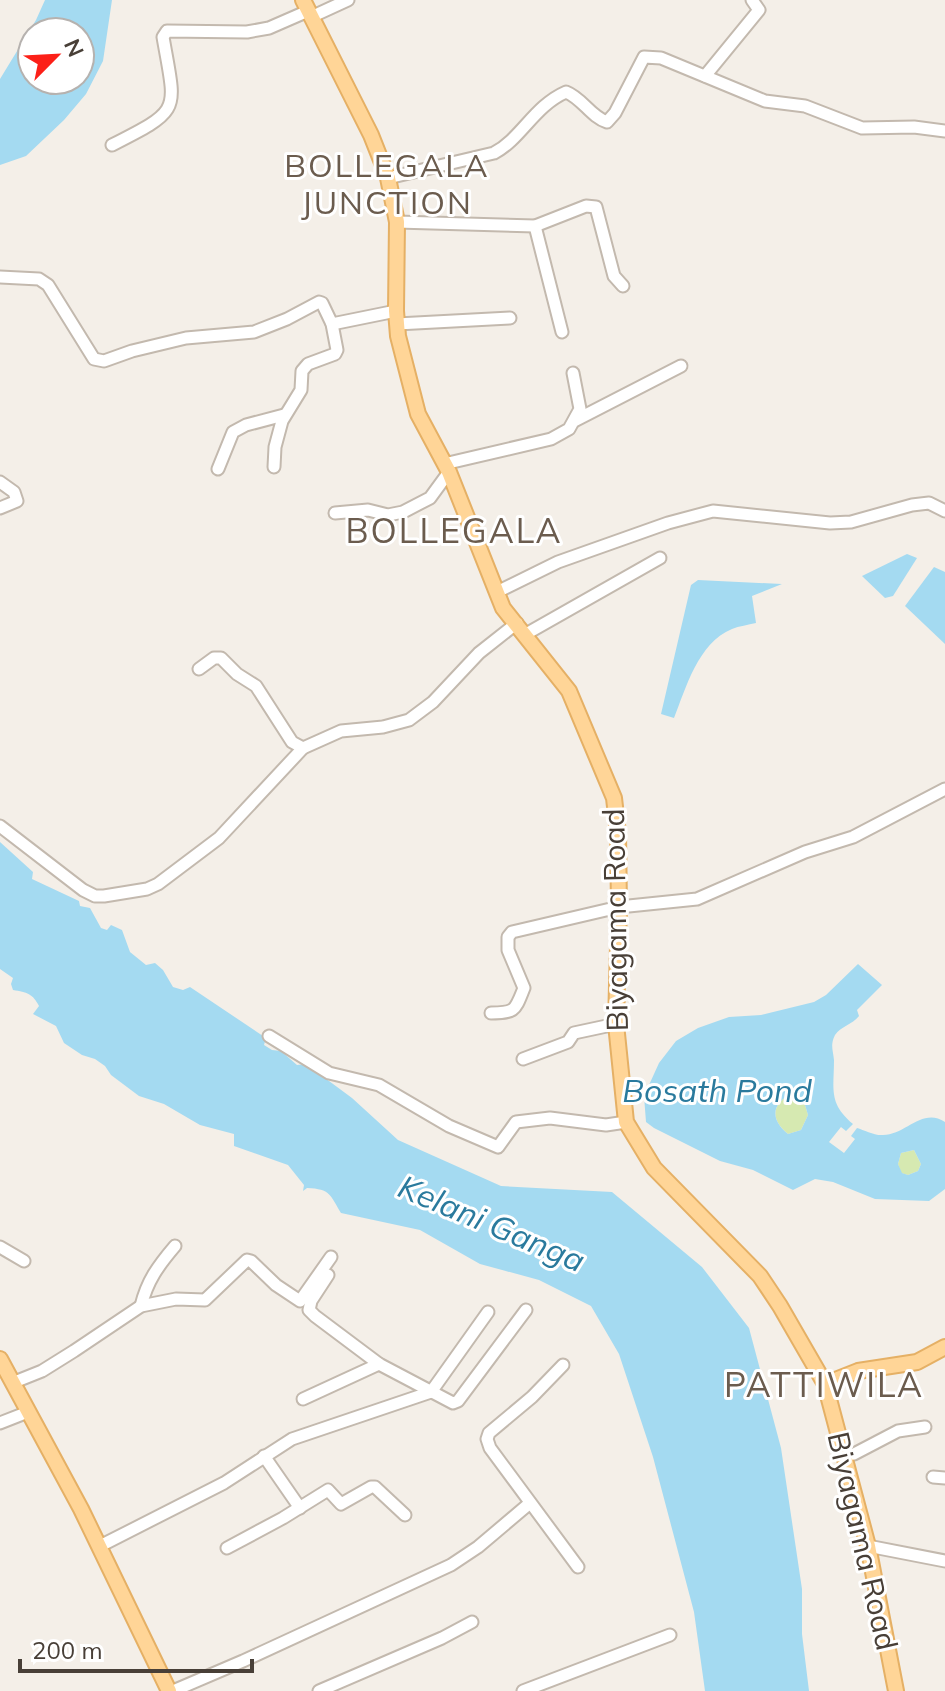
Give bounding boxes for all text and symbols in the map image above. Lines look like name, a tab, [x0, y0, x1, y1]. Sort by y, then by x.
north arrow	[16, 16, 96, 96]
text: N	[58, 35, 90, 61]
district label: BOLLEGALA JUNCTION	[284, 145, 490, 222]
district label: BOLLEGALA	[346, 509, 563, 552]
street label: Biyagama Road	[594, 808, 636, 1032]
water label: Bosath Pond	[622, 1070, 813, 1110]
water label: Kelani Ganga	[393, 1166, 591, 1280]
district label: PATTIWILA	[724, 1363, 924, 1406]
street label: Biyagama Road	[819, 1428, 907, 1654]
scale bar	[20, 1623, 252, 1673]
text: 200 m	[32, 1635, 103, 1665]

